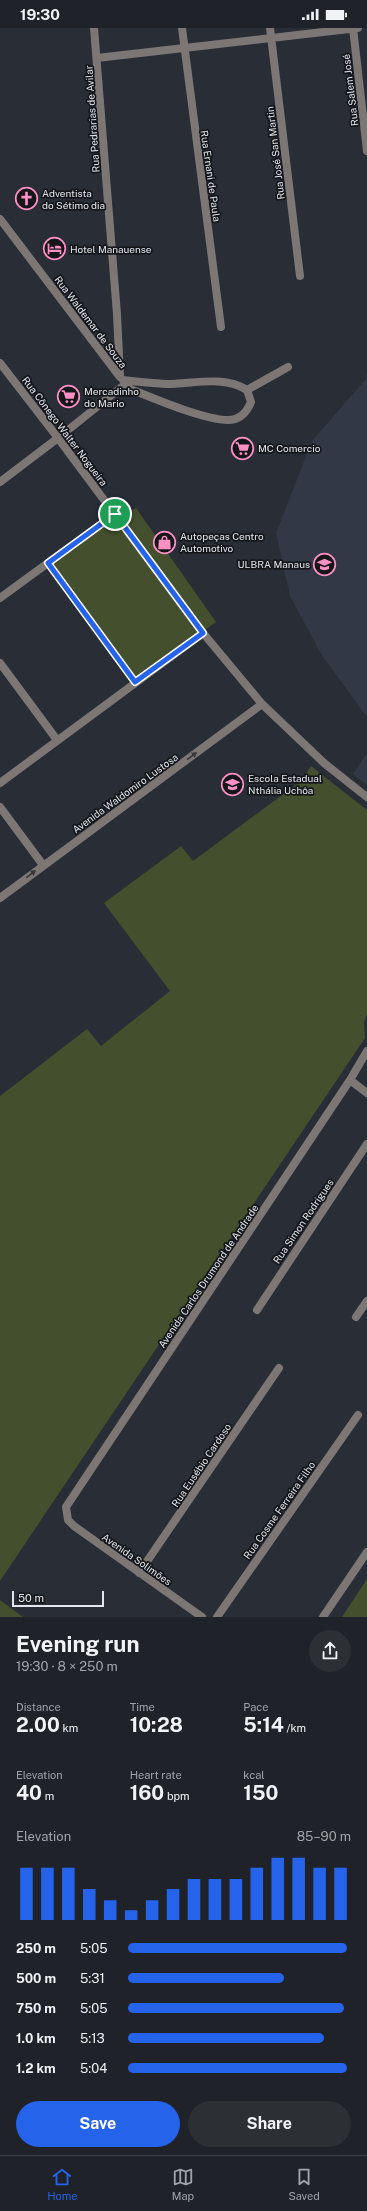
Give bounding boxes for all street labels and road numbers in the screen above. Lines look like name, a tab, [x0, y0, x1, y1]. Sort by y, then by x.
street label: Rua Salem José	[340, 53, 360, 127]
street label: Rua Pedrarias de Avilar	[82, 65, 102, 173]
street label: Rua José San Martin	[263, 106, 287, 200]
street label: Rua Ernani de Paula	[199, 129, 223, 223]
street label: Rua Waldemar de Souza	[52, 274, 130, 370]
street label: Rua Cônego Walter Nogueira	[20, 374, 110, 488]
street label: Avenida Waldomiro Lustosa	[70, 751, 180, 835]
street label: Rua Simon Rodrigues	[270, 1176, 336, 1266]
street label: Avenida Carlos Drumond de Andrade	[155, 1202, 261, 1350]
street label: Rua Eusébio Cardoso	[169, 1421, 234, 1509]
street label: Rua Cosme Ferreira Filho	[241, 1459, 318, 1561]
street label: Avenida Solimões	[100, 1531, 174, 1587]

